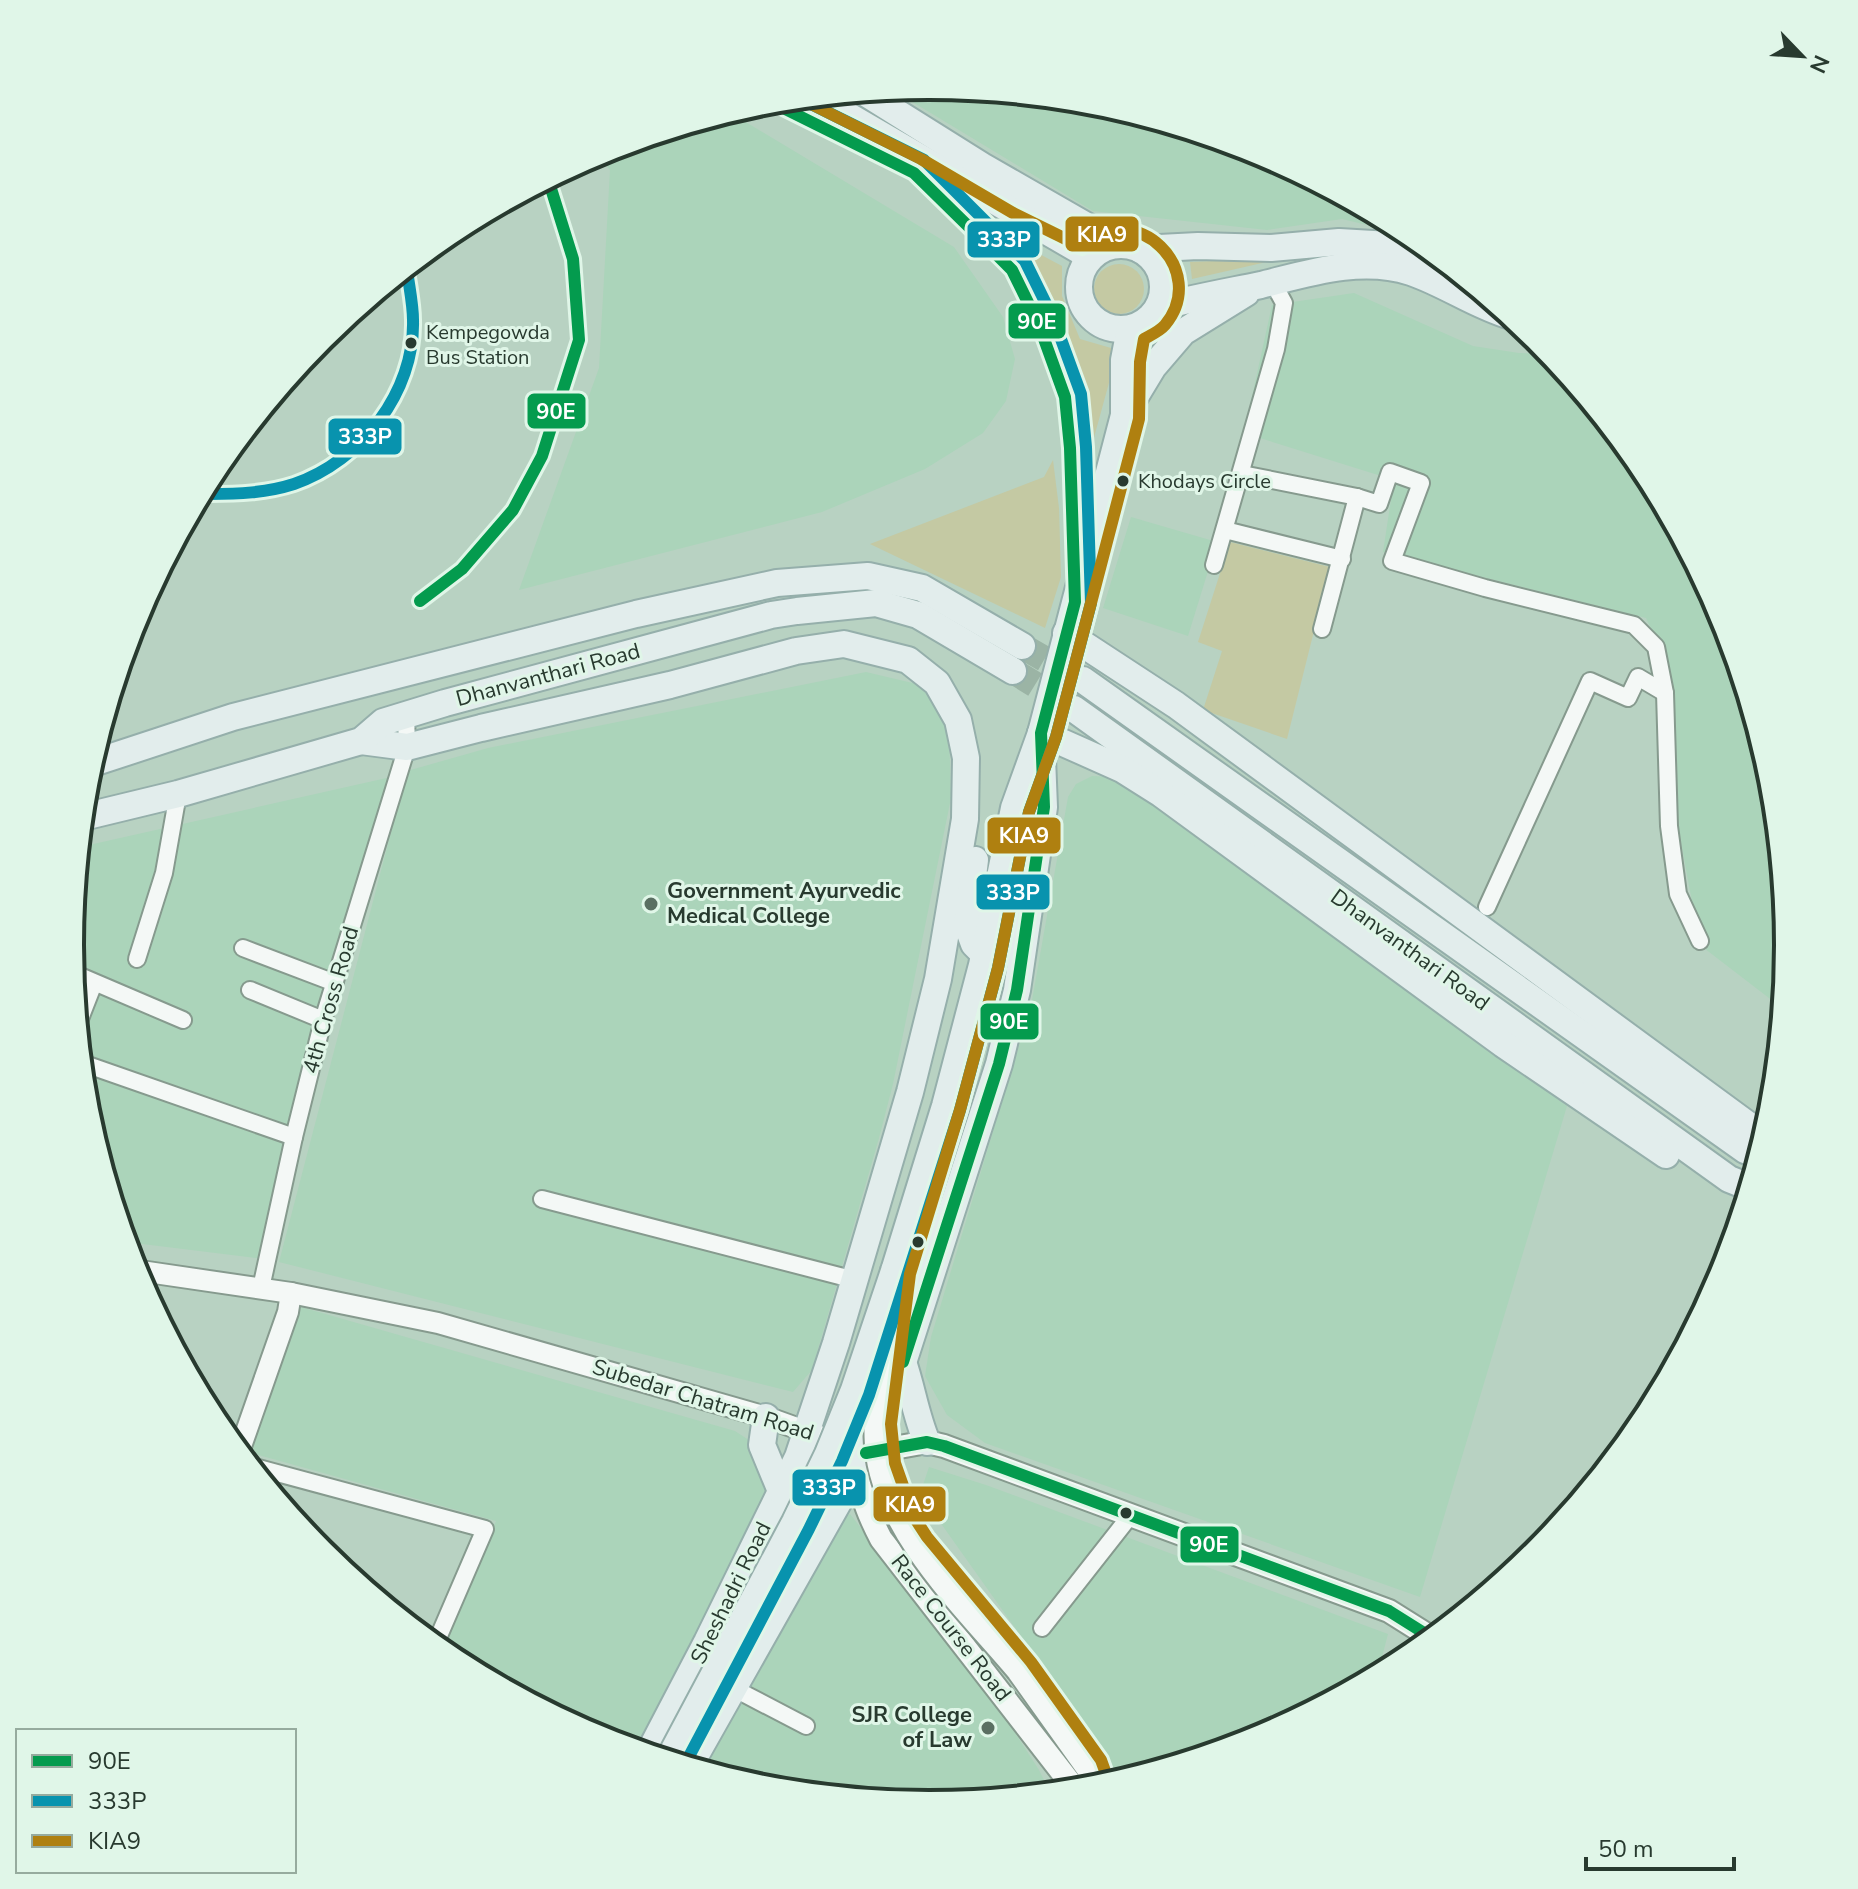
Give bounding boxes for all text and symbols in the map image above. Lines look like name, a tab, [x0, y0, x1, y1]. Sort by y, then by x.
north arrow	[1762, 16, 1842, 96]
text: N	[1802, 50, 1836, 78]
line badge: KIA9	[1064, 215, 1140, 253]
line badge: 333P	[966, 220, 1041, 259]
text: KIA9	[1077, 220, 1127, 250]
text: 333P	[977, 225, 1031, 255]
line badge: 90E	[1007, 302, 1067, 340]
text: 90E	[1017, 307, 1057, 337]
place label: Kempegowda Bus Station	[426, 319, 550, 371]
marker: Kempegowda Bus Station	[403, 335, 419, 351]
line badge: 90E	[526, 392, 587, 430]
text: 90E	[536, 397, 576, 427]
line badge: 333P	[327, 417, 403, 456]
text: 333P	[338, 422, 392, 452]
place label: Khodays Circle	[1138, 468, 1271, 495]
marker: Khodays Circle	[1115, 473, 1131, 489]
street label: Dhanvanthari Road	[452, 636, 644, 714]
line badge: KIA9	[986, 816, 1062, 855]
text: KIA9	[999, 821, 1049, 851]
line badge: 333P	[975, 873, 1051, 911]
place label: Government Ayurvedic Medical College	[667, 876, 901, 931]
text: 333P	[986, 878, 1040, 908]
street label: Dhanvanthari Road	[1324, 882, 1496, 1018]
marker: Government Ayurvedic Medical College	[642, 895, 660, 913]
street label: 4th Cross Road	[296, 923, 366, 1077]
line badge: 90E	[979, 1002, 1040, 1041]
text: 90E	[989, 1007, 1029, 1037]
unlabelled marker	[910, 1234, 926, 1250]
street label: Subedar Chatram Road	[589, 1352, 817, 1448]
line badge: 333P	[791, 1468, 867, 1507]
text: 333P	[802, 1473, 856, 1503]
line badge: KIA9	[872, 1485, 947, 1523]
text: KIA9	[885, 1490, 935, 1520]
unlabelled marker	[1118, 1505, 1134, 1521]
street label: Sheshadri Road	[684, 1517, 778, 1669]
line badge: 90E	[1179, 1525, 1240, 1564]
text: 90E	[1189, 1530, 1229, 1560]
street label: Race Course Road	[884, 1548, 1018, 1708]
place label: SJR College of Law	[852, 1700, 972, 1755]
marker: SJR College of Law	[979, 1719, 997, 1737]
legend	[16, 1729, 296, 1873]
text: 90E	[88, 1745, 131, 1777]
text: 333P	[88, 1785, 146, 1817]
scale bar	[1586, 1821, 1734, 1871]
text: KIA9	[88, 1825, 141, 1857]
text: 50 m	[1598, 1833, 1654, 1865]

